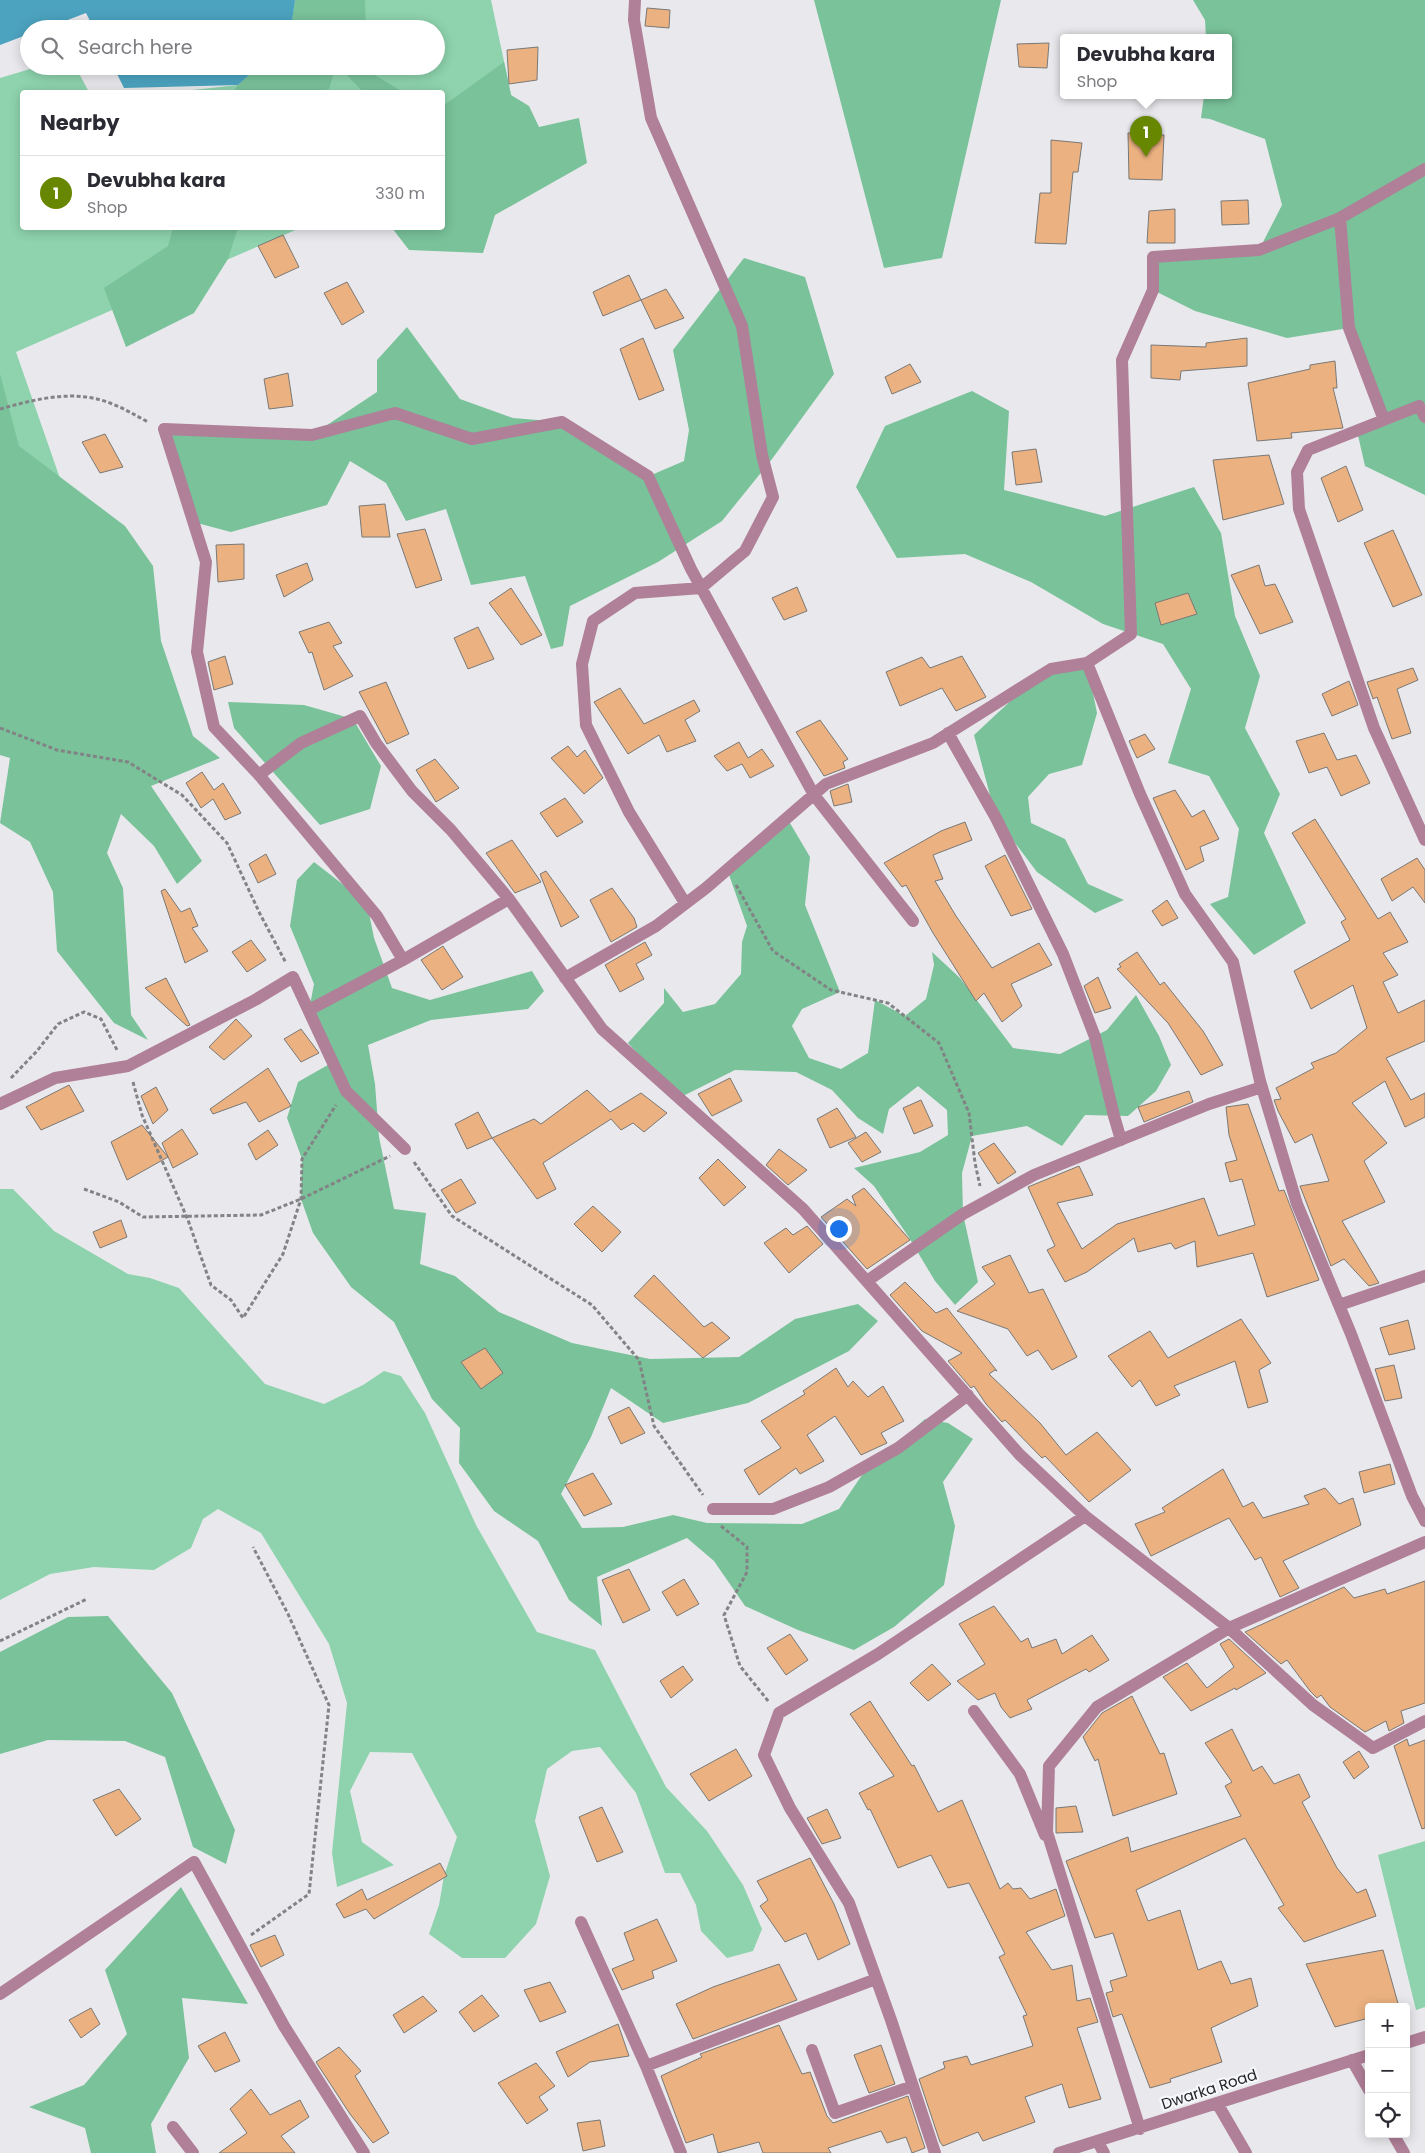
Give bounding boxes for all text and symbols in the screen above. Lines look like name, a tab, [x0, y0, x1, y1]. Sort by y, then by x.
search box	[20, 20, 445, 75]
icon: search	[38, 34, 66, 62]
text: Search here	[78, 34, 192, 61]
popup	[1060, 34, 1232, 99]
text: Devubha kara	[1077, 41, 1215, 68]
text: Shop	[1077, 70, 1117, 93]
text: Nearby	[40, 108, 120, 137]
pin: 1	[1130, 116, 1162, 157]
text: Devubha kara	[87, 167, 226, 194]
text: 1	[53, 182, 59, 205]
text: 330 m	[375, 182, 425, 205]
text: Shop	[87, 196, 128, 219]
your location	[826, 1216, 852, 1242]
map controls	[1365, 2003, 1410, 2138]
button: +	[1365, 2003, 1410, 2048]
button: −	[1365, 2048, 1410, 2093]
street label: Dwarka Road	[1158, 2064, 1260, 2114]
button: locate	[1365, 2093, 1410, 2138]

